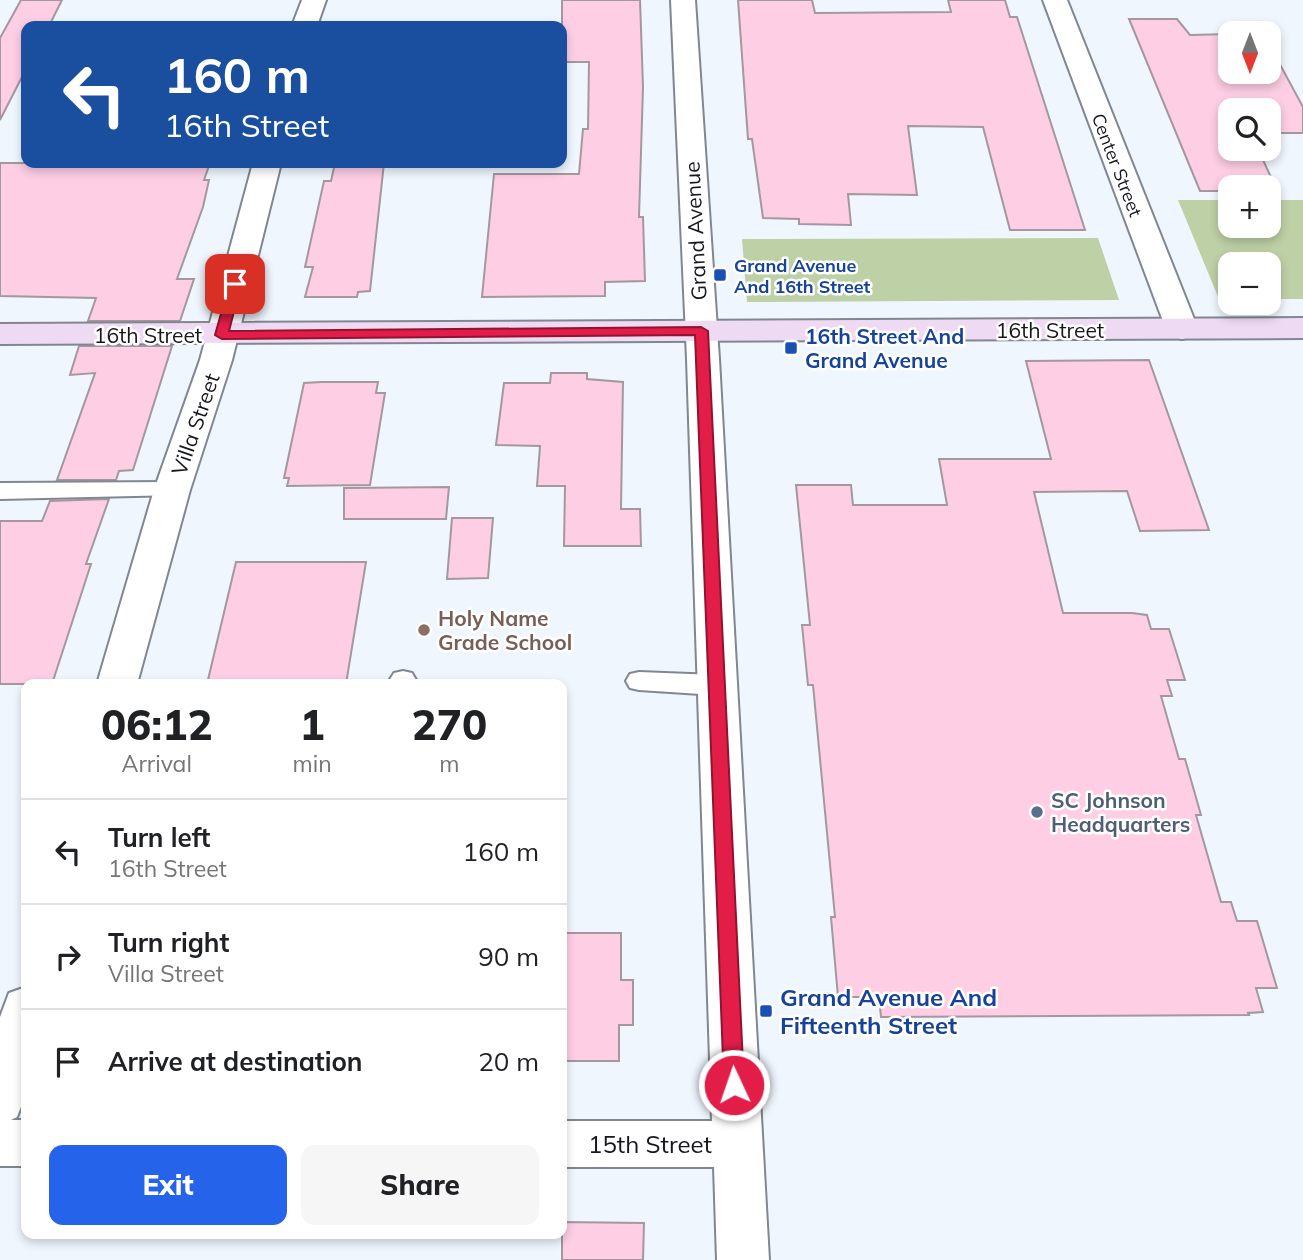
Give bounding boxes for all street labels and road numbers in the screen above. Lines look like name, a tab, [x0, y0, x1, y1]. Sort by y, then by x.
street label: Center Street	[1087, 110, 1147, 220]
street label: Grand Avenue	[678, 161, 712, 301]
street label: 16th Street	[996, 317, 1104, 343]
street label: 16th Street	[94, 322, 202, 348]
street label: Villa Street	[165, 370, 225, 478]
street label: 15th Street	[588, 1129, 712, 1159]

